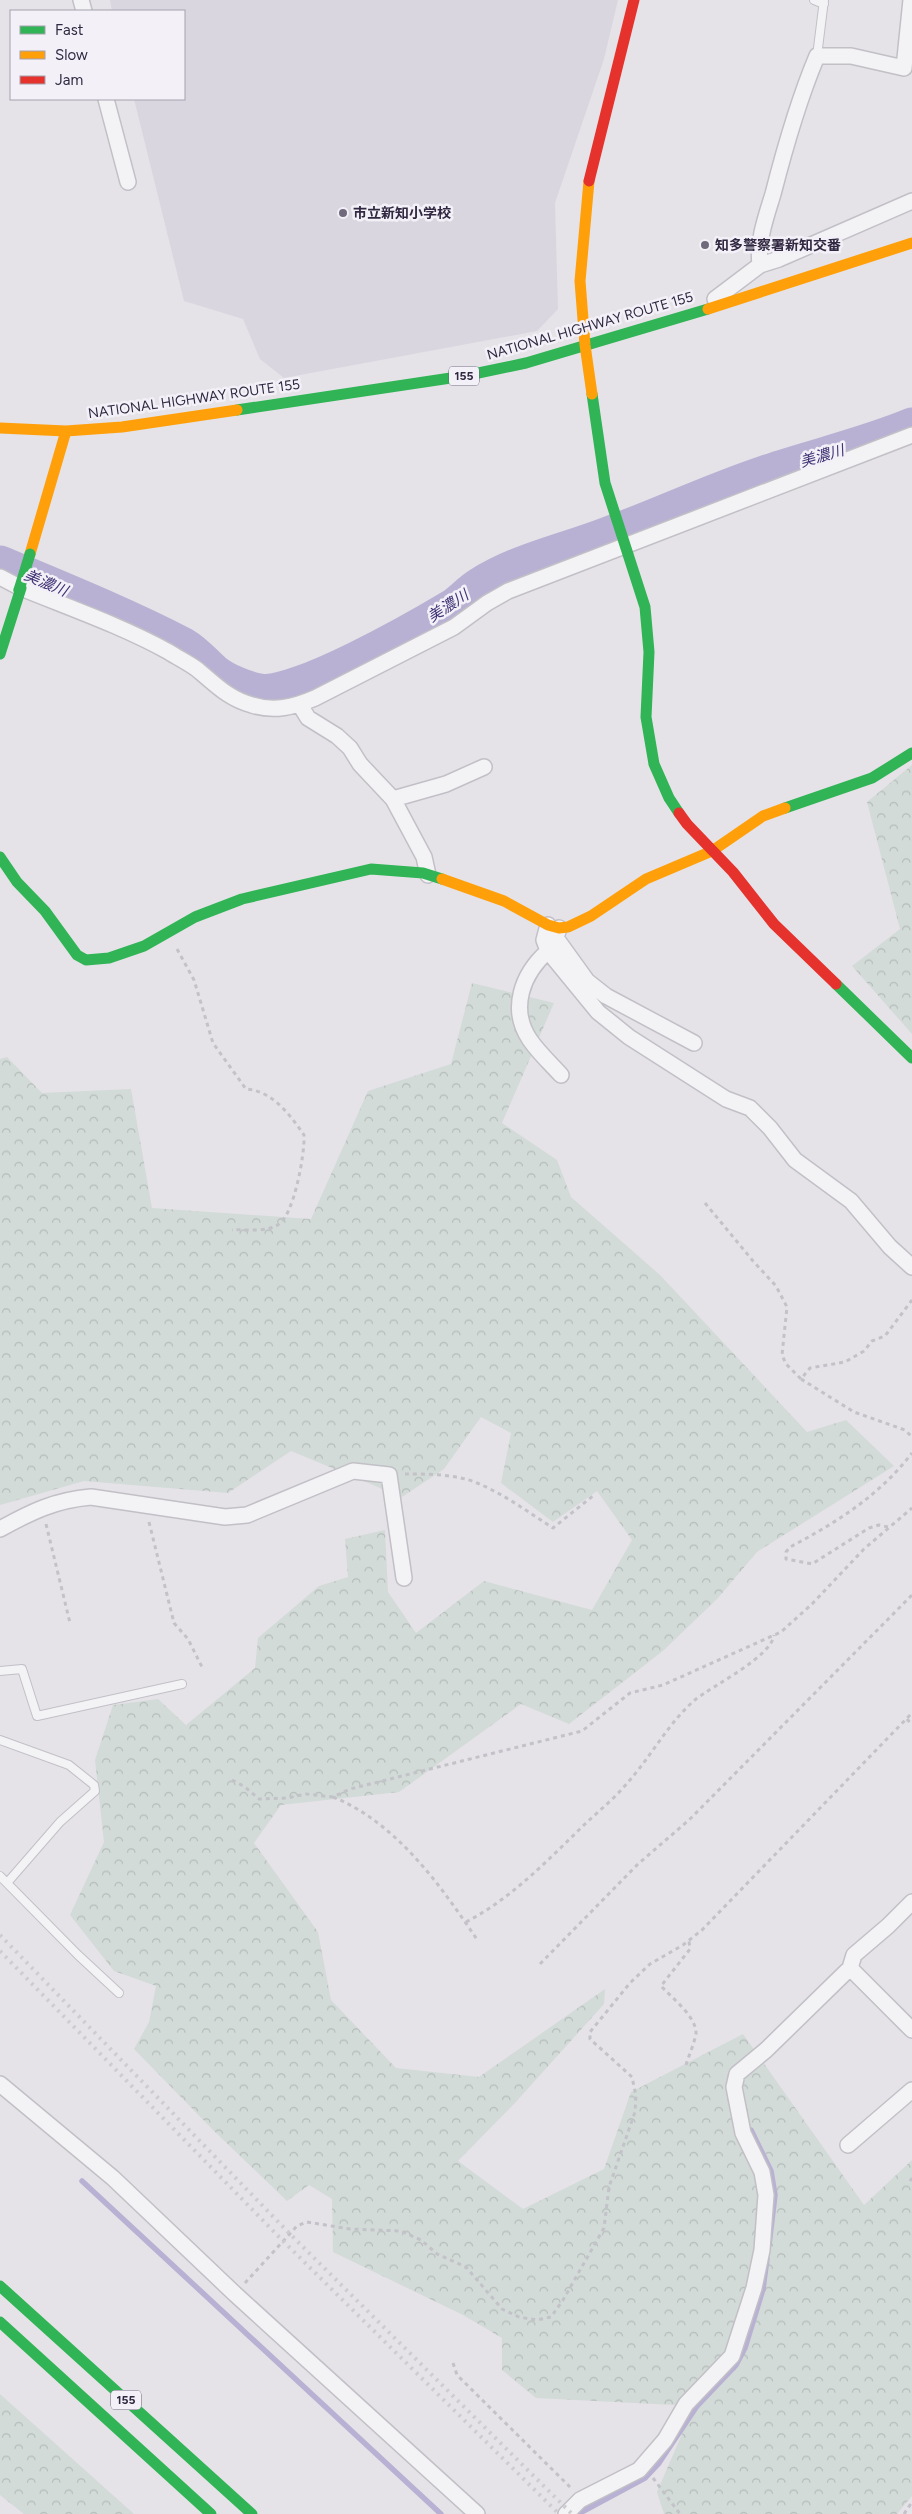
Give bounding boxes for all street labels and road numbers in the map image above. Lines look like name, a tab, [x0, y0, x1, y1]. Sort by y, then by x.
street label: NATIONAL HIGHWAY ROUTE 155	[485, 288, 695, 364]
road number: 155	[449, 366, 479, 386]
street label: NATIONAL HIGHWAY ROUTE 155	[87, 376, 301, 422]
road number: 155	[111, 2390, 141, 2410]

